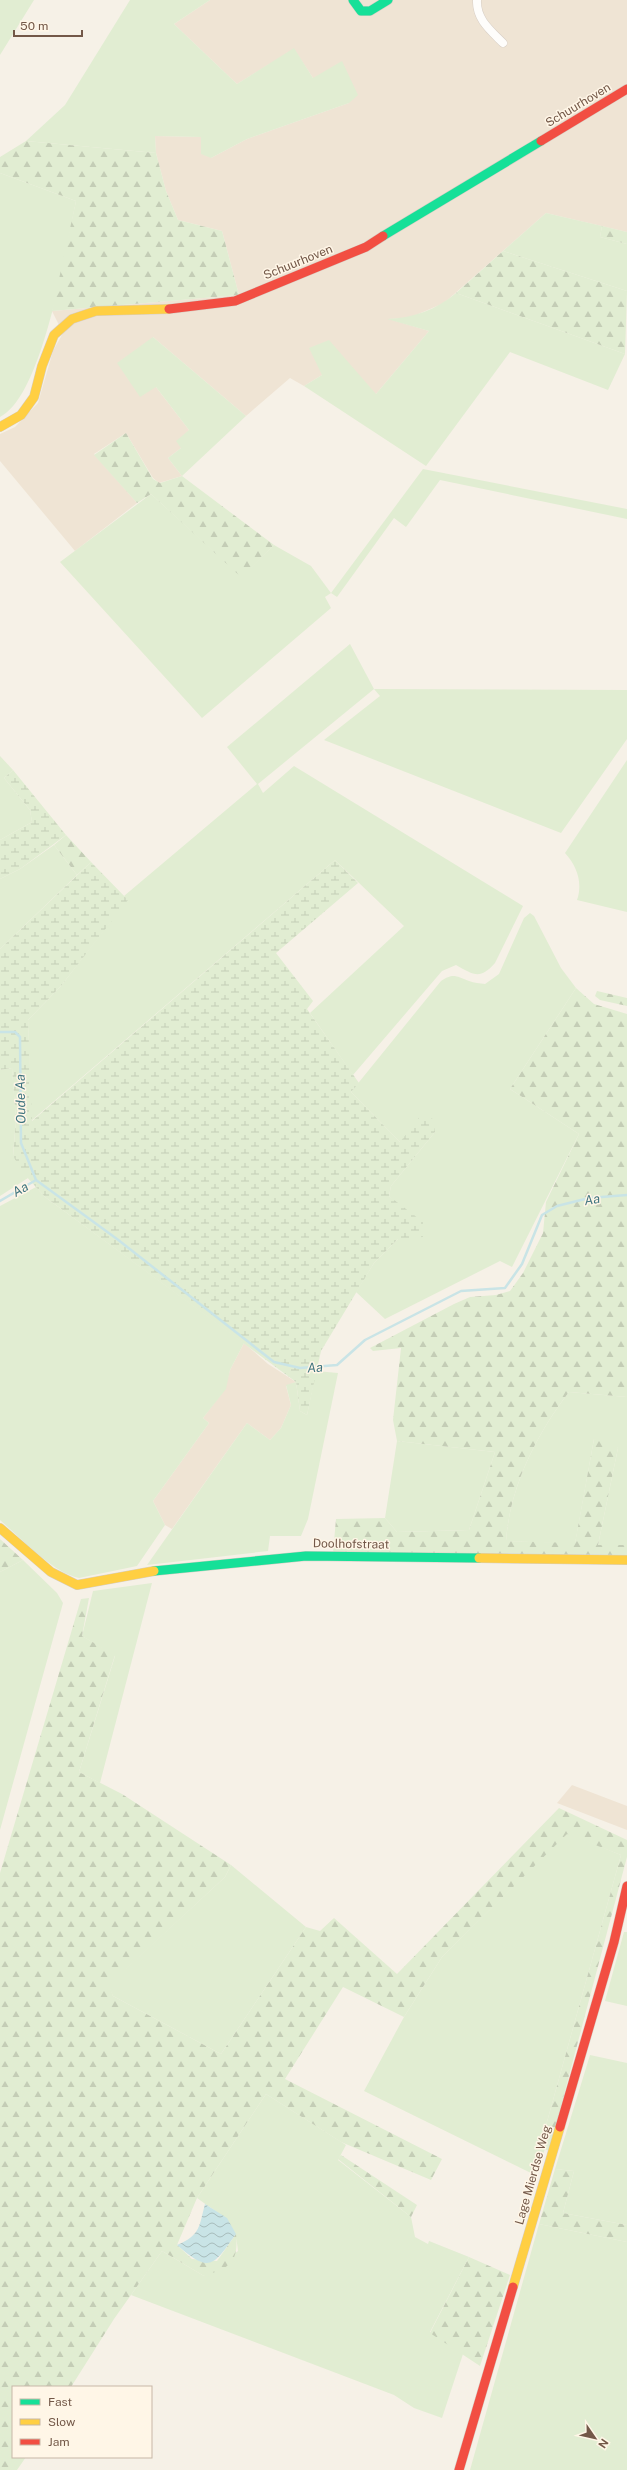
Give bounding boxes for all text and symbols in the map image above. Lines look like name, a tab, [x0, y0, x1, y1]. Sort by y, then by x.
scale bar	[14, 12, 82, 38]
text: 50 m	[20, 19, 48, 33]
street label: Schuurhoven	[543, 80, 613, 130]
street label: Schuurhoven	[261, 242, 335, 282]
water label: Oude Aa	[13, 1074, 28, 1124]
water label: Aa	[10, 1179, 31, 1200]
water label: Aa	[583, 1191, 601, 1208]
water label: Aa	[307, 1359, 324, 1376]
street label: Doolhofstraat	[313, 1536, 390, 1552]
street label: Lage Mierdse Weg	[512, 2124, 554, 2226]
legend	[12, 2386, 152, 2458]
text: Fast	[48, 2395, 73, 2409]
text: Slow	[48, 2415, 76, 2429]
north arrow	[575, 2418, 615, 2458]
text: Jam	[48, 2435, 70, 2449]
text: N	[596, 2437, 611, 2451]

